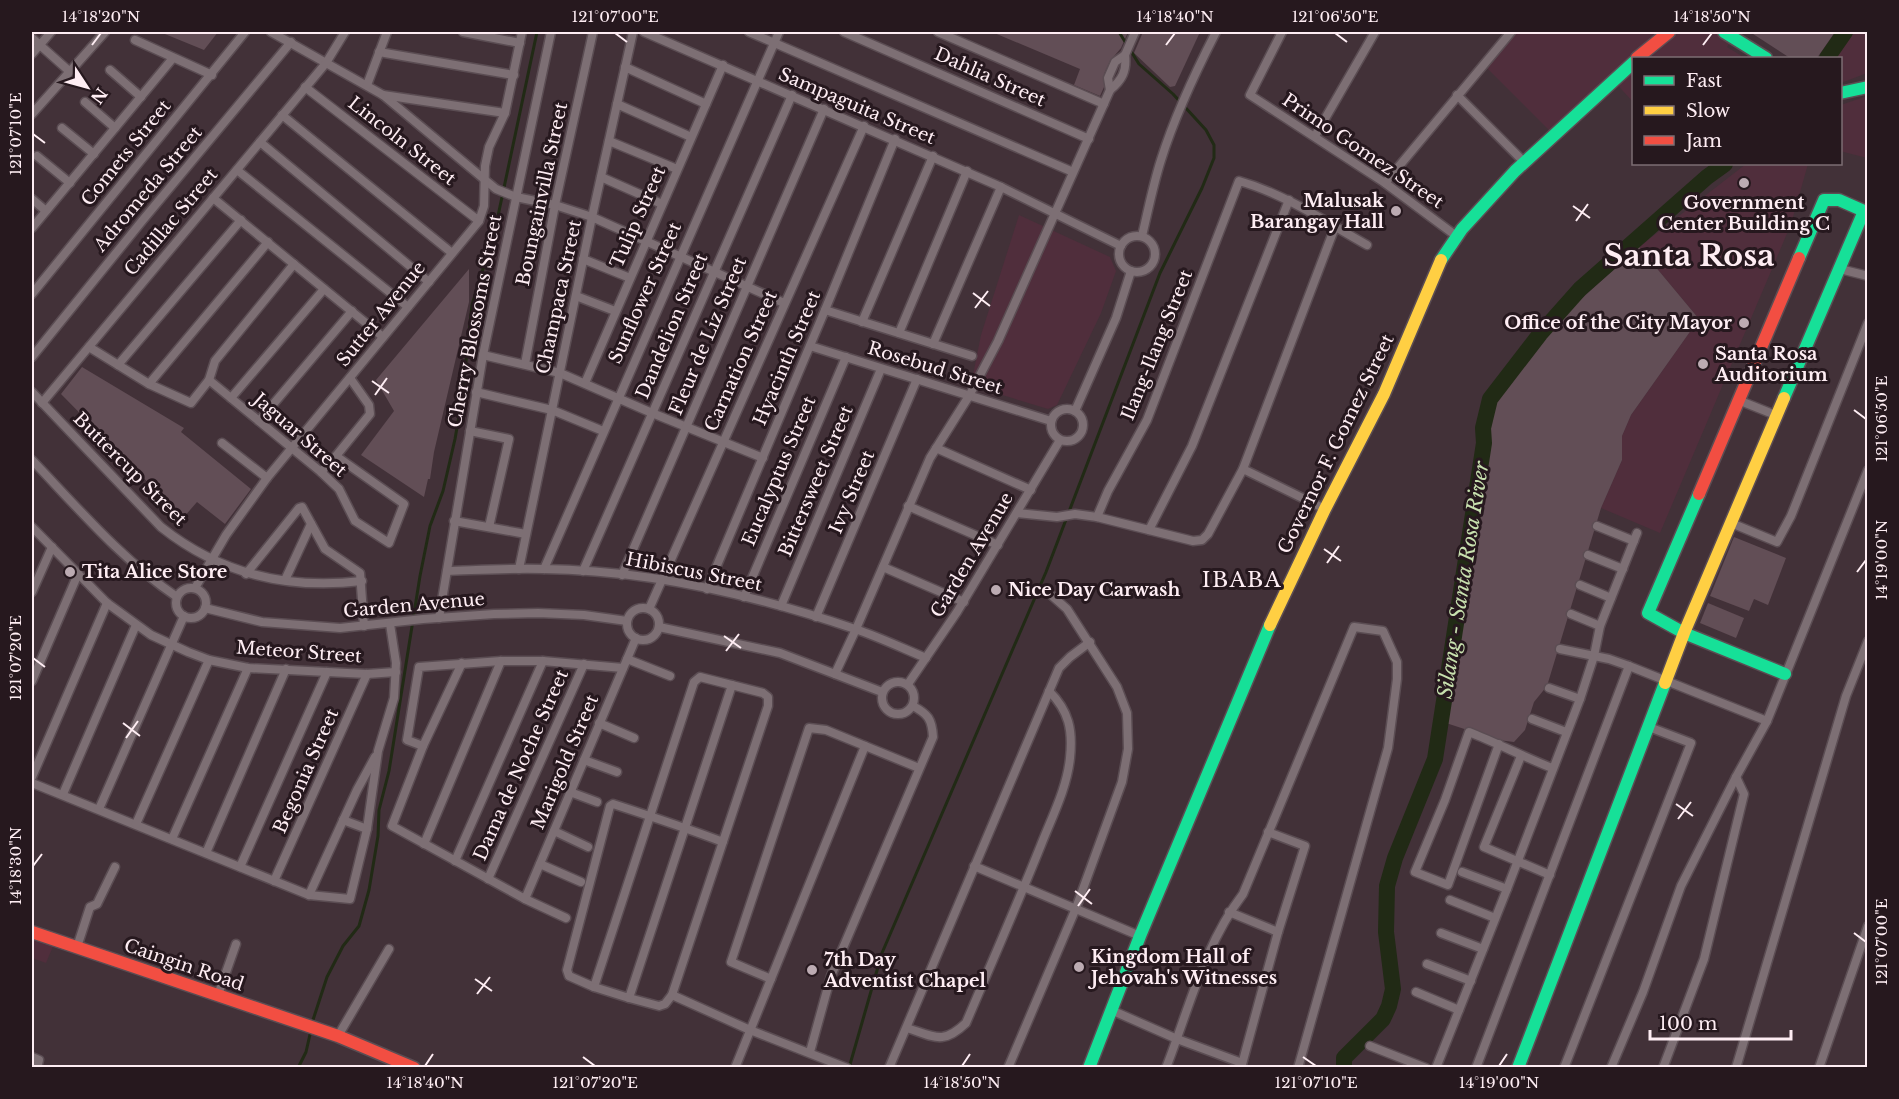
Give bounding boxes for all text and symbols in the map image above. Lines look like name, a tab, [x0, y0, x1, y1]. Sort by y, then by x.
text: 14°18'20"N	[62, 7, 140, 26]
text: 121°07'00"E	[571, 7, 659, 26]
text: 14°18'40"N	[1136, 7, 1214, 26]
text: 121°06'50"E	[1292, 7, 1378, 26]
text: 14°18'50"N	[1673, 7, 1751, 26]
street label: Dahlia Street	[931, 43, 1049, 111]
north arrow	[57, 57, 117, 117]
legend	[1632, 57, 1842, 165]
street label: Sampaguita Street	[775, 63, 939, 149]
text: Fast	[1686, 70, 1723, 92]
text: N	[87, 84, 112, 108]
street label: Primo Gomez Street	[1278, 89, 1448, 213]
text: 121°07'10"E	[6, 92, 25, 176]
street label: Lincoln Street	[344, 92, 460, 190]
street label: Comets Street	[77, 95, 176, 210]
street label: Boungainvilla Street	[512, 100, 572, 288]
text: Slow	[1686, 100, 1731, 122]
street label: Adromeda Street	[89, 122, 207, 257]
text: Jam	[1684, 130, 1722, 152]
street label: Tulip Street	[606, 163, 670, 271]
street label: Cadillac Street	[120, 164, 222, 280]
marker: Government Center Building C	[1737, 176, 1751, 190]
place label: Malusak Barangay Hall	[1250, 190, 1385, 233]
place label: Government Center Building C	[1658, 192, 1830, 235]
marker: Malusak Barangay Hall	[1389, 204, 1403, 218]
street label: Cherry Blossoms Street	[444, 212, 507, 429]
street label: Champaca Street	[532, 218, 586, 376]
street label: Sunflower Street	[604, 219, 686, 367]
district label: Santa Rosa	[1604, 237, 1774, 274]
street label: Dandelion Street	[631, 250, 713, 402]
street label: Fleur de Liz Street	[665, 253, 751, 418]
street label: Sutter Avenue	[332, 257, 430, 371]
street label: Ilang-Ilang Street	[1117, 266, 1197, 423]
street label: Carnation Street	[700, 287, 782, 435]
street label: Hyacinth Street	[749, 287, 825, 429]
place label: Office of the City Mayor	[1504, 312, 1732, 334]
marker: Office of the City Mayor	[1737, 316, 1751, 330]
street label: Governor F. Gomez Street	[1273, 331, 1399, 557]
street label: Rosebud Street	[865, 337, 1005, 399]
place label: Santa Rosa Auditorium	[1714, 343, 1828, 386]
marker: Santa Rosa Auditorium	[1696, 357, 1710, 371]
text: 121°06'50"E	[1872, 376, 1891, 462]
street label: Jaguar Street	[247, 387, 351, 482]
street label: Eucalyptus Street	[738, 393, 821, 549]
street label: Bittersweet Street	[774, 402, 858, 560]
street label: Buttercup Street	[69, 408, 191, 530]
street label: Ivy Street	[825, 447, 879, 537]
water label: Silang - Santa Rosa River	[1432, 459, 1494, 700]
street label: Garden Avenue	[926, 489, 1018, 621]
text: 14°19'00"N	[1872, 520, 1891, 600]
street label: Hibiscus Street	[624, 548, 764, 596]
place label: Tita Alice Store	[82, 561, 227, 583]
marker: Tita Alice Store	[63, 565, 77, 579]
district label: IBABA	[1202, 567, 1282, 593]
place label: Nice Day Carwash	[1008, 579, 1180, 601]
marker: Nice Day Carwash	[989, 583, 1003, 597]
street label: Garden Avenue	[342, 588, 486, 622]
text: 121°07'20"E	[6, 615, 25, 701]
street label: Meteor Street	[235, 637, 363, 667]
street label: Dama de Noche Street	[469, 666, 573, 864]
street label: Marigold Street	[527, 691, 603, 833]
street label: Begonia Street	[269, 705, 343, 837]
text: 14°18'30"N	[6, 827, 25, 905]
text: 121°07'00"E	[1872, 898, 1891, 986]
street label: Caingin Road	[121, 934, 247, 996]
place label: Kingdom Hall of Jehovah's Witnesses	[1087, 946, 1277, 989]
place label: 7th Day Adventist Chapel	[823, 949, 987, 992]
marker: Kingdom Hall of Jehovah's Witnesses	[1072, 960, 1086, 974]
marker: 7th Day Adventist Chapel	[805, 963, 819, 977]
scale bar	[1650, 1003, 1791, 1041]
text: 100 m	[1659, 1013, 1717, 1035]
text: 14°18'40"N	[386, 1073, 464, 1092]
text: 121°07'20"E	[552, 1073, 638, 1092]
text: 14°18'50"N	[923, 1073, 1001, 1092]
text: 121°07'10"E	[1274, 1073, 1358, 1092]
text: 14°19'00"N	[1459, 1073, 1539, 1092]

